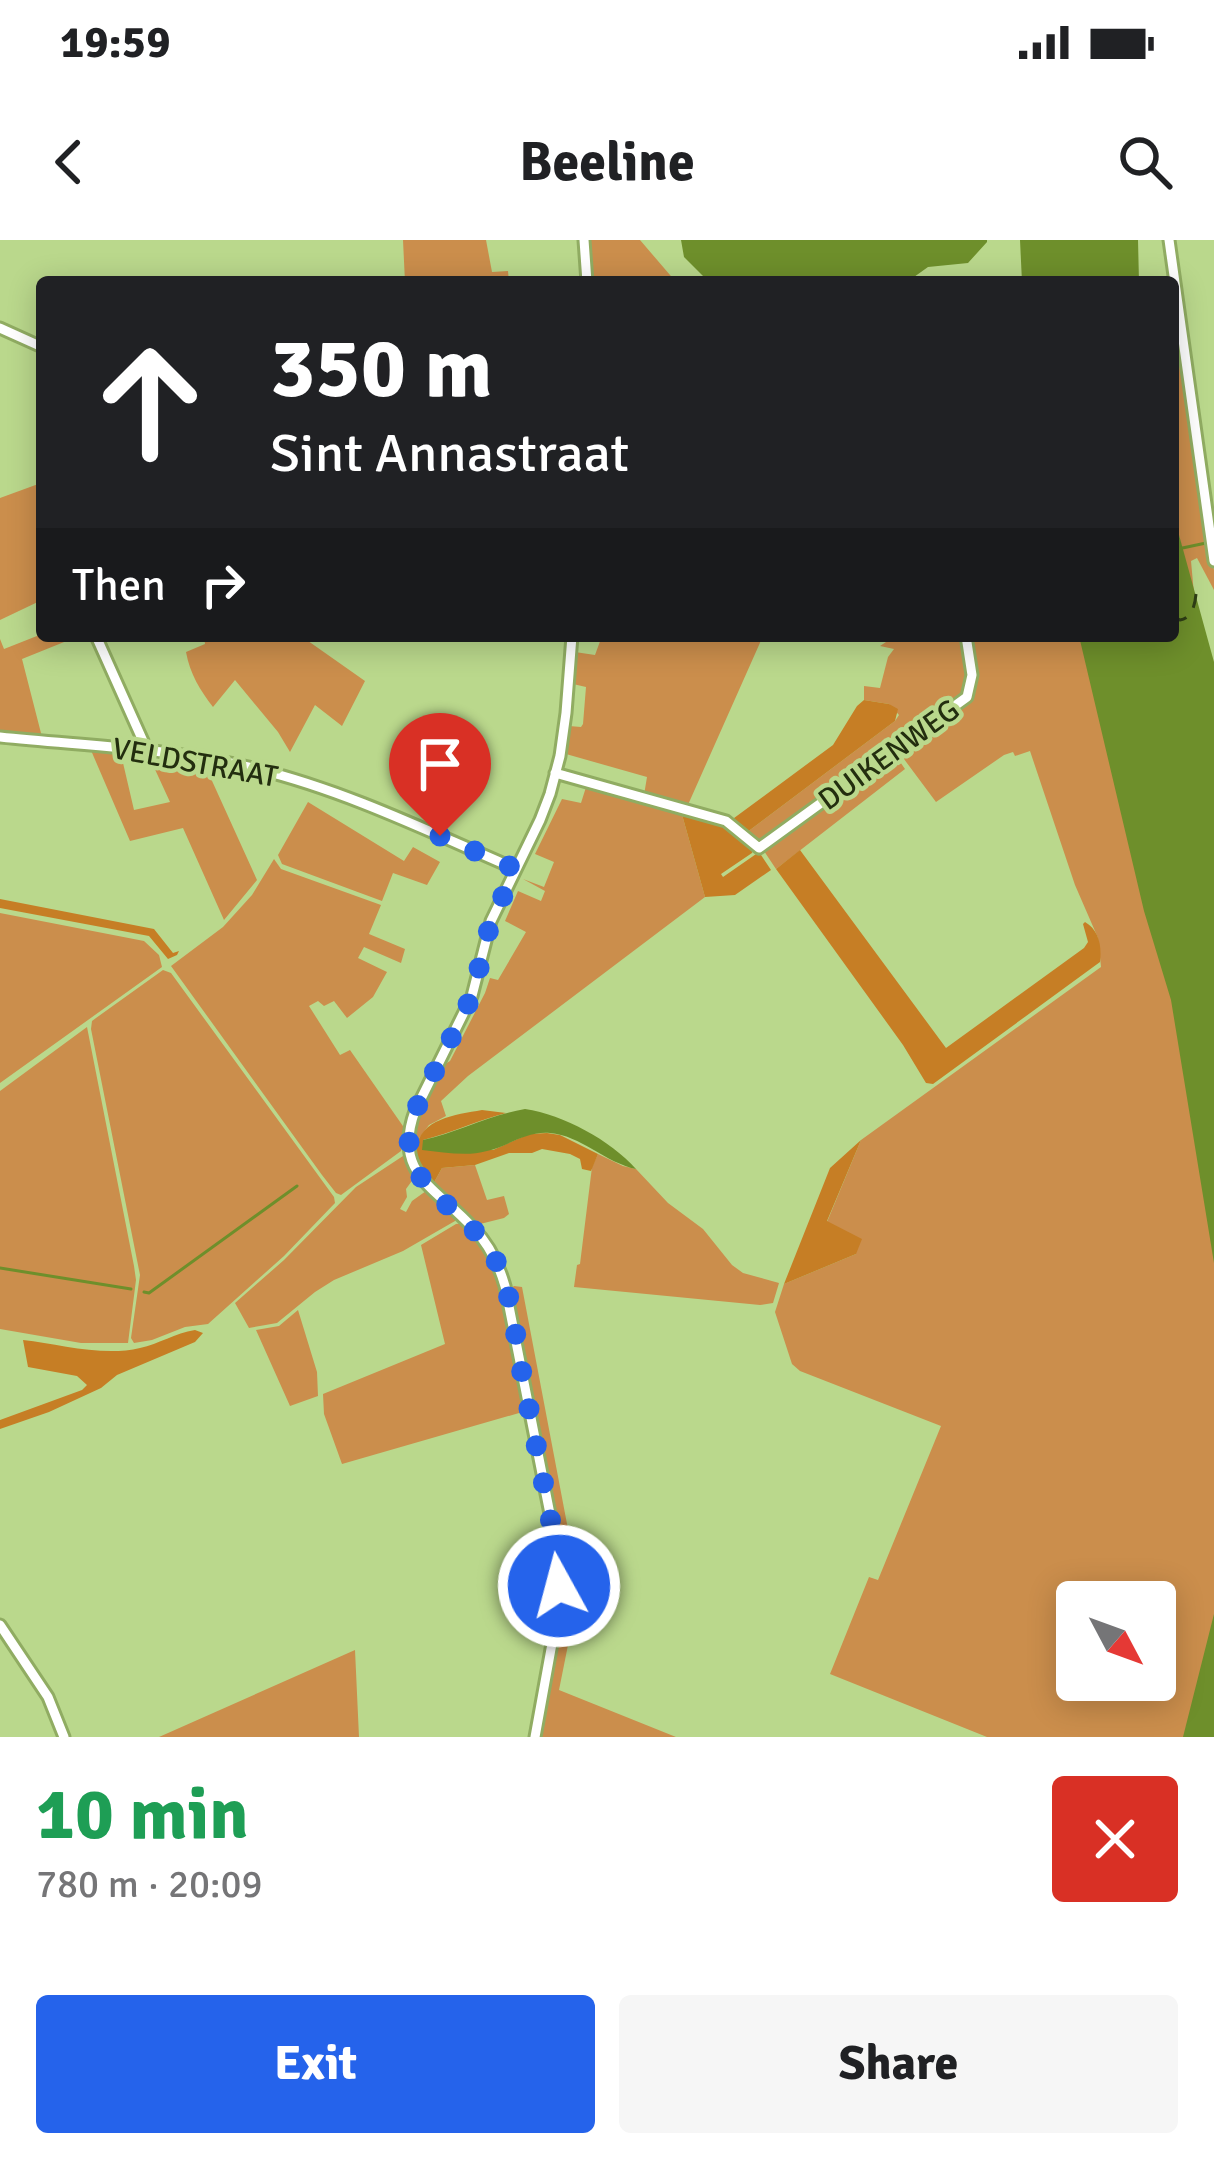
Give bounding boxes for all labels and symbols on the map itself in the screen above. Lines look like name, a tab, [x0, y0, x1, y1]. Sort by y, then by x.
street label: DUIKENWEG	[811, 692, 967, 818]
pin	[389, 713, 491, 836]
street label: VELDSTRAAT	[109, 730, 281, 796]
position arrow	[496, 1523, 622, 1649]
north arrow	[1056, 1581, 1176, 1701]

